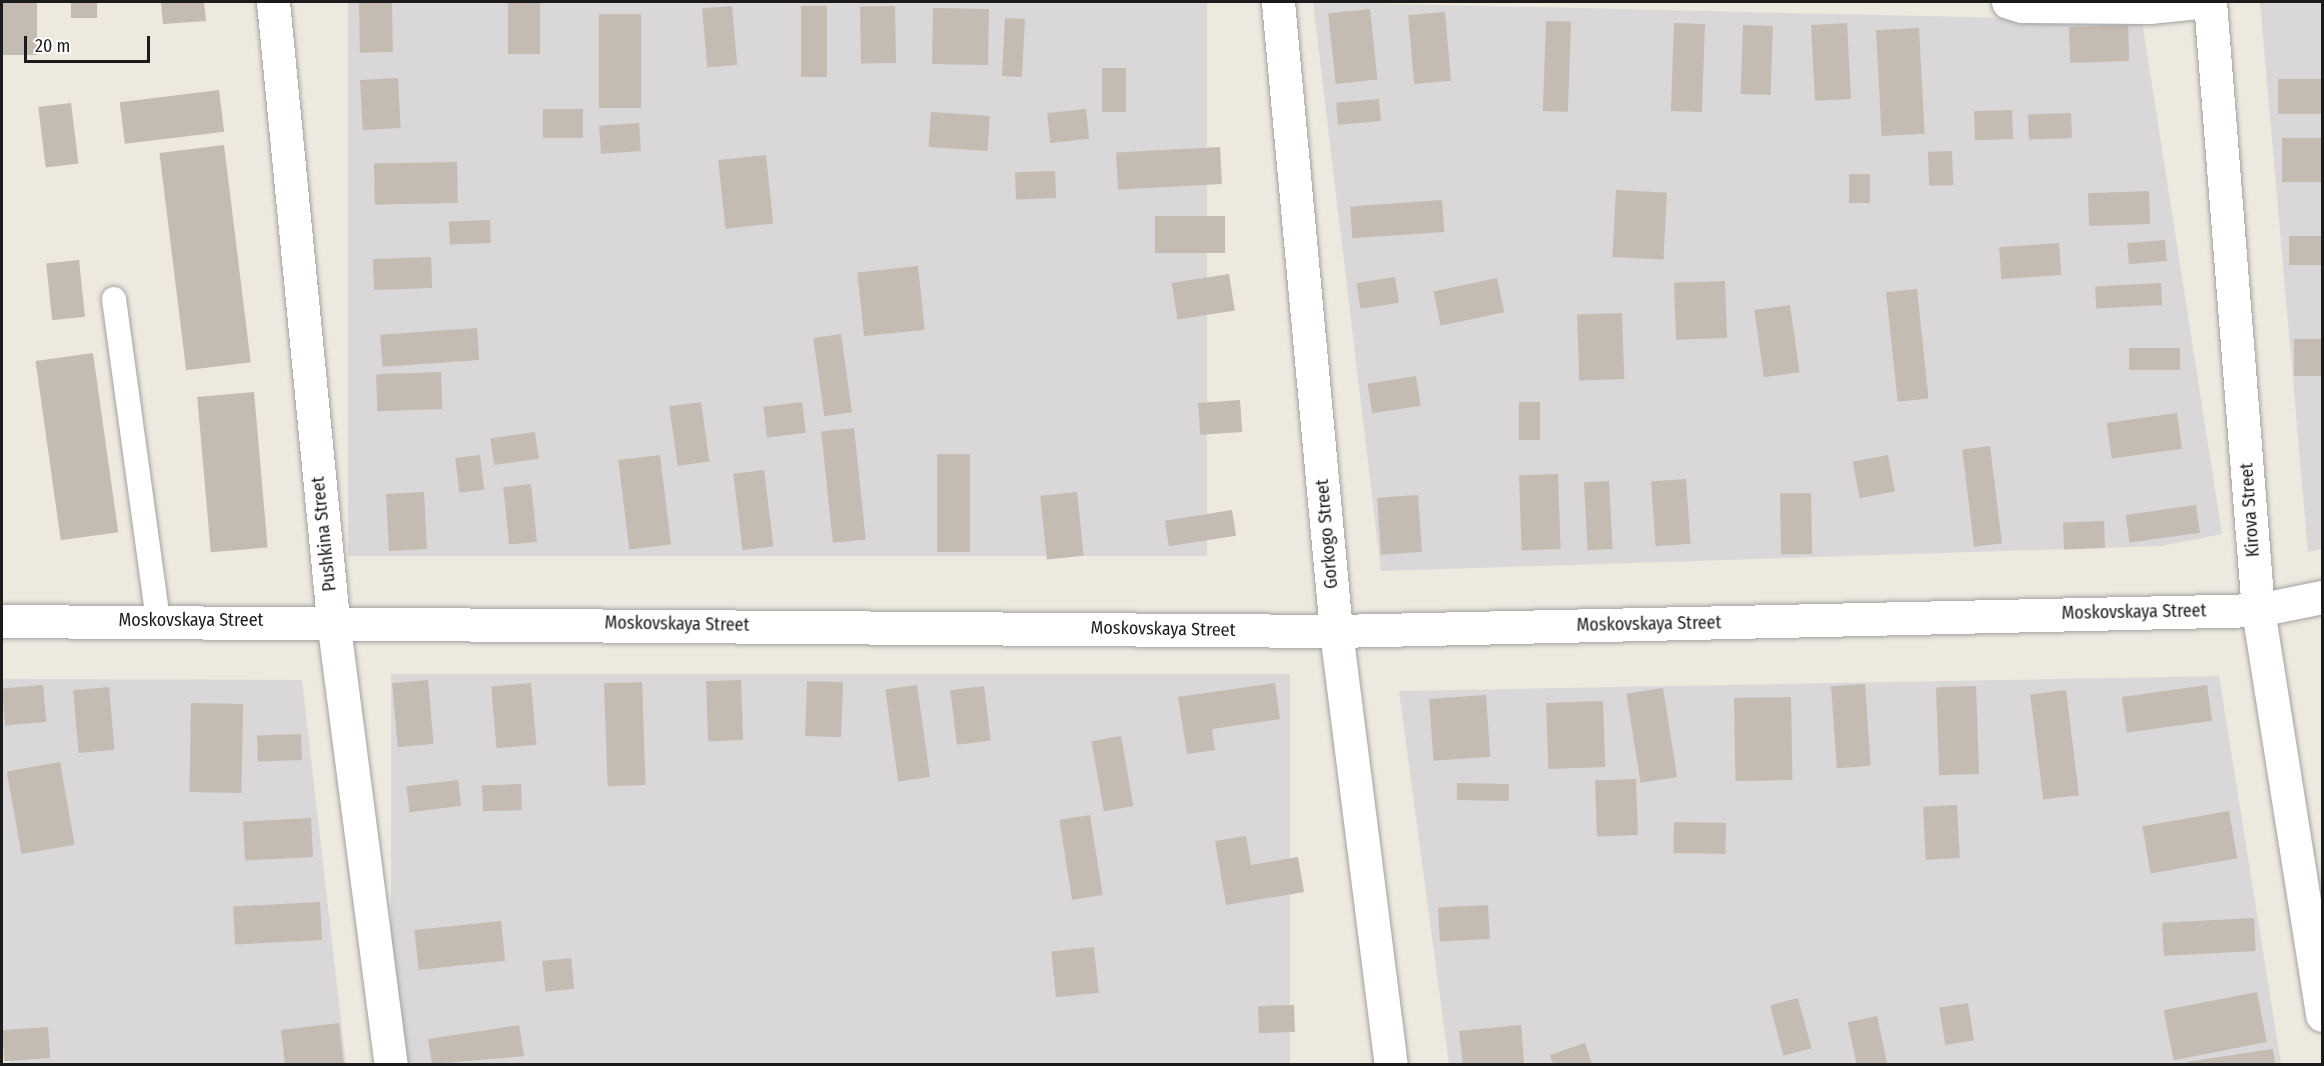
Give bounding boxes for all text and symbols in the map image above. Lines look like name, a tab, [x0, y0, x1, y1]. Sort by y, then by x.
scale bar	[27, 24, 153, 62]
text: 20 m	[35, 35, 70, 57]
street label: Kirova Street	[2236, 462, 2264, 558]
street label: Pushkina Street	[307, 476, 341, 592]
street label: Gorkogo Street	[1311, 478, 1343, 590]
street label: Moskovskaya Street	[2061, 600, 2207, 624]
street label: Moskovskaya Street	[119, 609, 263, 631]
street label: Moskovskaya Street	[604, 612, 750, 636]
street label: Moskovskaya Street	[1576, 612, 1722, 636]
street label: Moskovskaya Street	[1090, 617, 1236, 641]

